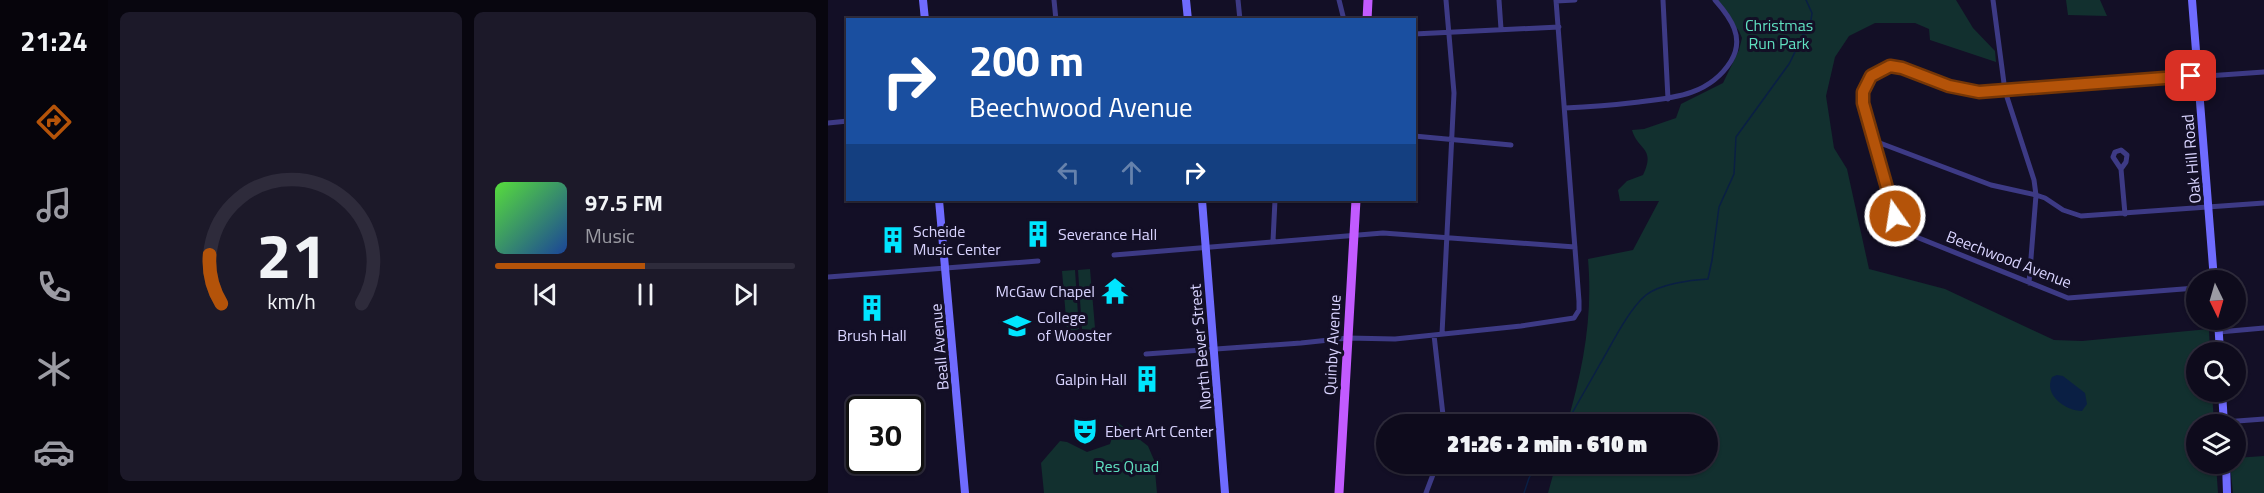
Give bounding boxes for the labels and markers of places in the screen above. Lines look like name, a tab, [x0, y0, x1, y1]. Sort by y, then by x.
pin	[2165, 50, 2216, 101]
place label: Scheide Music Center	[913, 219, 1001, 261]
building icon: Severance Hall	[1023, 219, 1053, 249]
place label: Severance Hall	[1058, 222, 1157, 246]
building icon: Scheide Music Center	[878, 225, 908, 255]
temple icon: McGaw Chapel	[1100, 276, 1130, 306]
place label: McGaw Chapel	[996, 279, 1095, 303]
building icon: Brush Hall	[857, 293, 887, 323]
place label: College of Wooster	[1037, 305, 1112, 347]
school or university icon: College of Wooster	[1002, 311, 1032, 341]
place label: Brush Hall	[837, 323, 907, 347]
building icon: Galpin Hall	[1132, 364, 1162, 394]
place label: Galpin Hall	[1055, 367, 1127, 391]
theatre icon: Ebert Art Center	[1070, 416, 1100, 446]
place label: Ebert Art Center	[1105, 419, 1214, 443]

